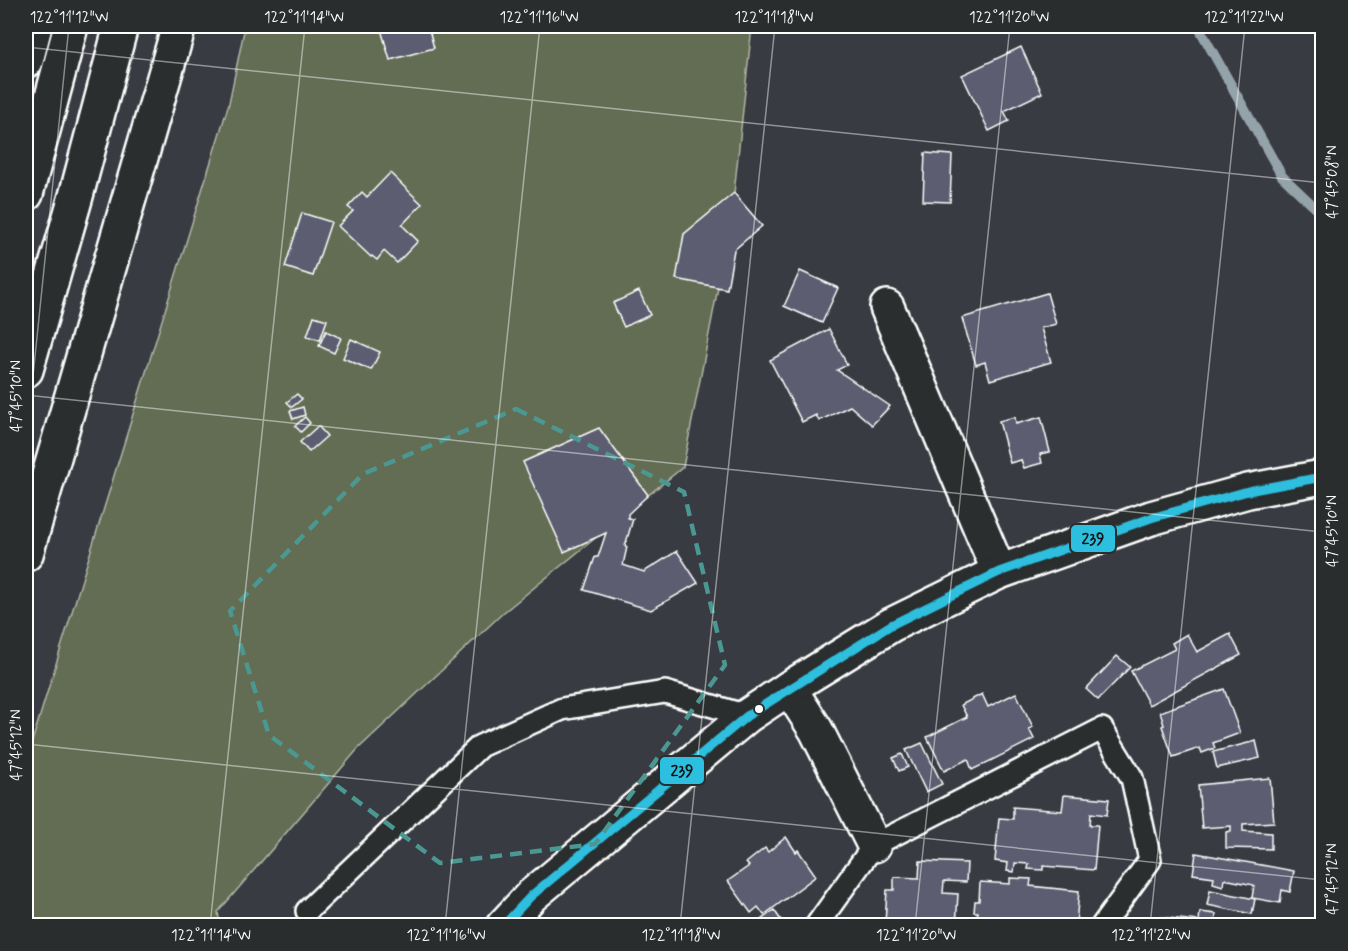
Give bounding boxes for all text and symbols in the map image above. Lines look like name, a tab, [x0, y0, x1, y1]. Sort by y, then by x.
text: 122°11'12"W	[30, 8, 108, 28]
text: 122°11'14"W	[264, 8, 344, 28]
text: 122°11'16"W	[499, 8, 579, 28]
text: 122°11'18"W	[735, 8, 813, 28]
text: 122°11'20"W	[969, 8, 1049, 28]
text: 122°11'22"W	[1204, 8, 1284, 28]
text: 47°45'08"N	[1323, 145, 1343, 219]
text: 47°45'10"N	[7, 360, 27, 432]
text: 47°45'10"N	[1323, 495, 1343, 567]
line badge: 239	[1070, 524, 1116, 553]
text: 239	[1081, 529, 1105, 550]
unlabelled marker	[753, 703, 765, 715]
text: 47°45'12"N	[7, 709, 27, 781]
line badge: 239	[659, 756, 705, 785]
text: 239	[670, 761, 694, 782]
text: 47°45'12"N	[1323, 843, 1343, 915]
text: 122°11'14"W	[171, 926, 251, 946]
text: 122°11'16"W	[406, 926, 486, 946]
text: 122°11'18"W	[642, 926, 720, 946]
text: 122°11'20"W	[876, 926, 956, 946]
text: 122°11'22"W	[1111, 926, 1191, 946]

